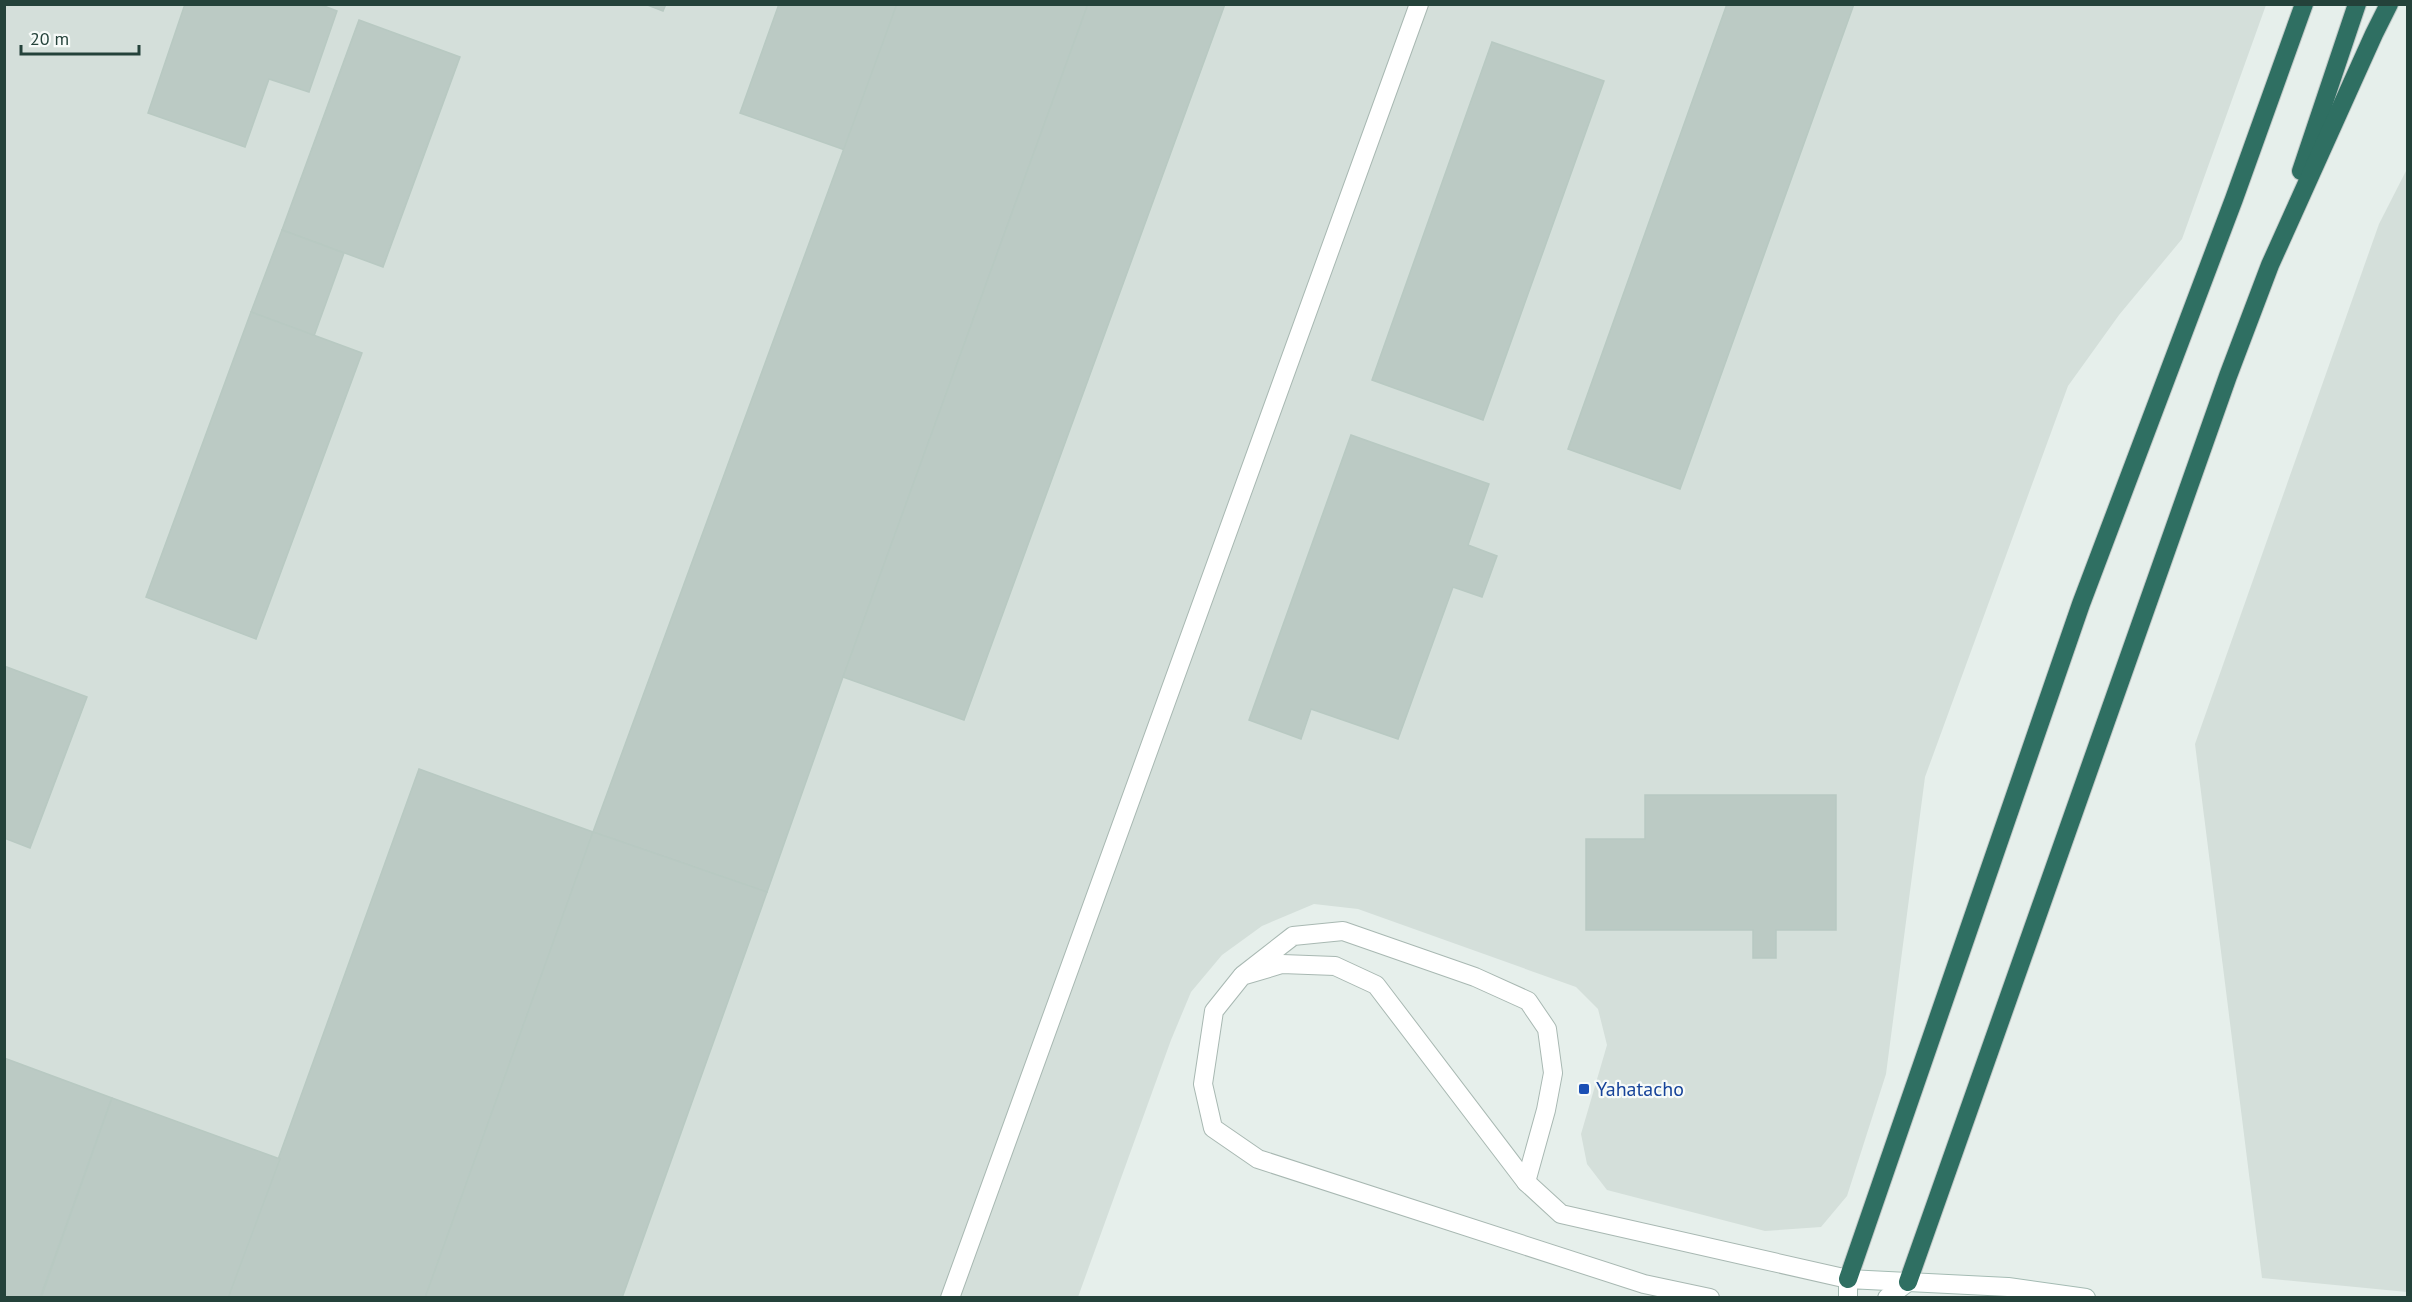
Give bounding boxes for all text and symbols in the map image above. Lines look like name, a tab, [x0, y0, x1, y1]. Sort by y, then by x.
scale bar	[21, 18, 140, 56]
text: 20 m	[30, 27, 69, 50]
place label: Yahatacho	[1596, 1076, 1684, 1102]
marker: Yahatacho	[1577, 1082, 1591, 1096]

